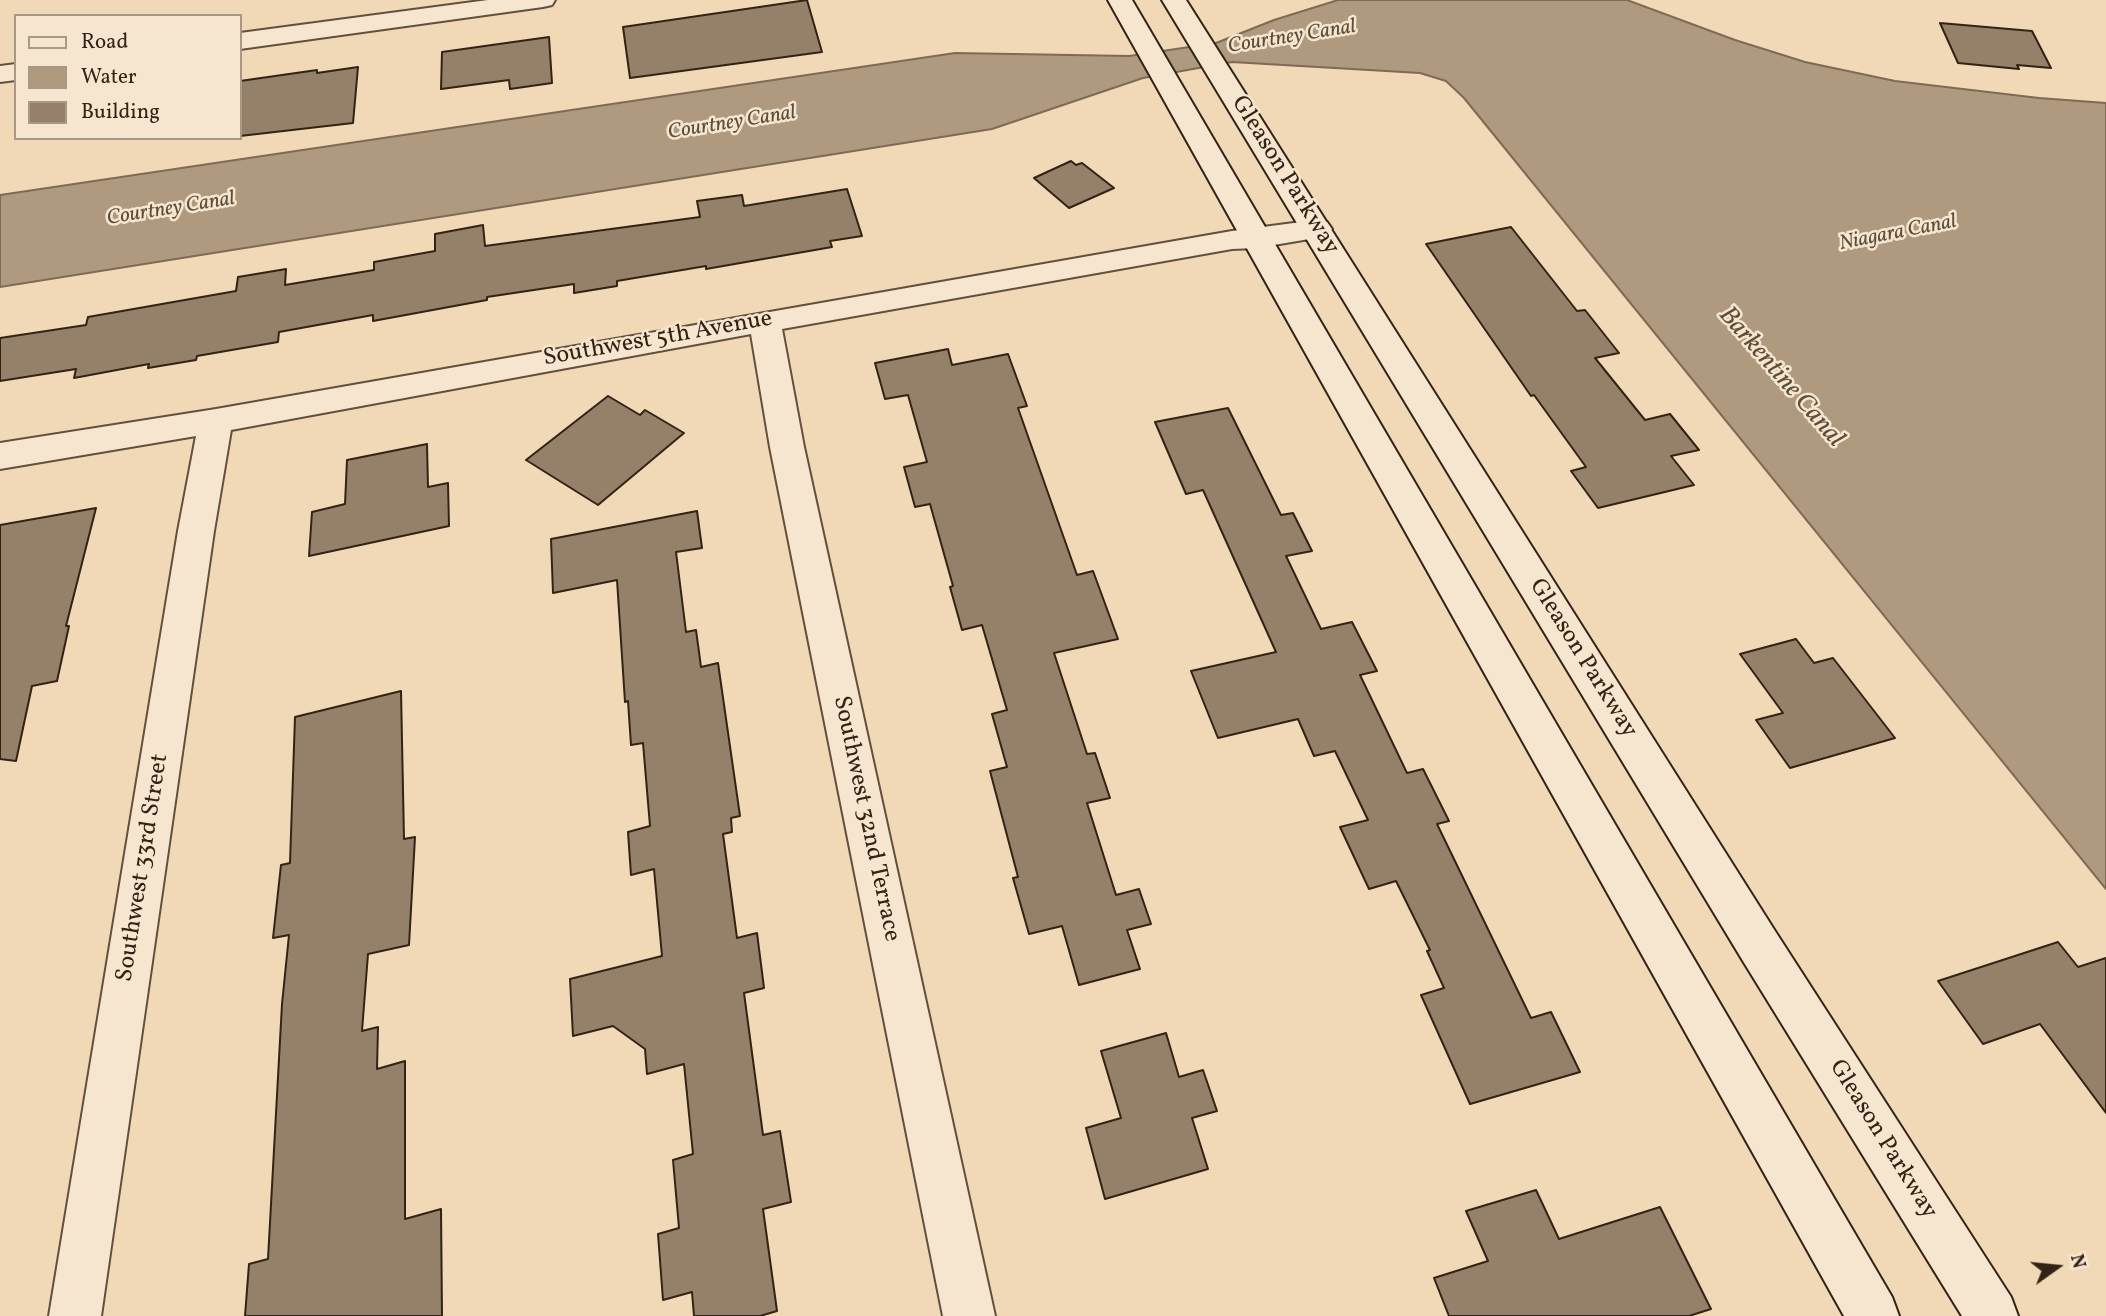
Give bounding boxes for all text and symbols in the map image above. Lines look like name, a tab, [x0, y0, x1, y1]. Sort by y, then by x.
legend	[14, 14, 242, 140]
water label: Courtney Canal	[1226, 15, 1358, 61]
text: Road	[81, 28, 128, 57]
text: Water	[81, 63, 137, 92]
street label: Gleason Parkway	[1224, 91, 1344, 261]
text: Building	[81, 98, 160, 127]
water label: Courtney Canal	[666, 101, 798, 147]
water label: Courtney Canal	[105, 187, 237, 233]
water label: Niagara Canal	[1837, 210, 1959, 258]
water label: Barkentine Canal	[1710, 301, 1850, 455]
street label: Southwest 5th Avenue	[541, 306, 775, 374]
street label: Gleason Parkway	[1522, 574, 1642, 744]
street label: Southwest 32nd Terrace	[825, 694, 905, 944]
street label: Southwest 33rd Street	[112, 752, 176, 984]
street label: Gleason Parkway	[1822, 1055, 1942, 1225]
north arrow	[2022, 1232, 2092, 1302]
text: N	[2063, 1252, 2092, 1272]

